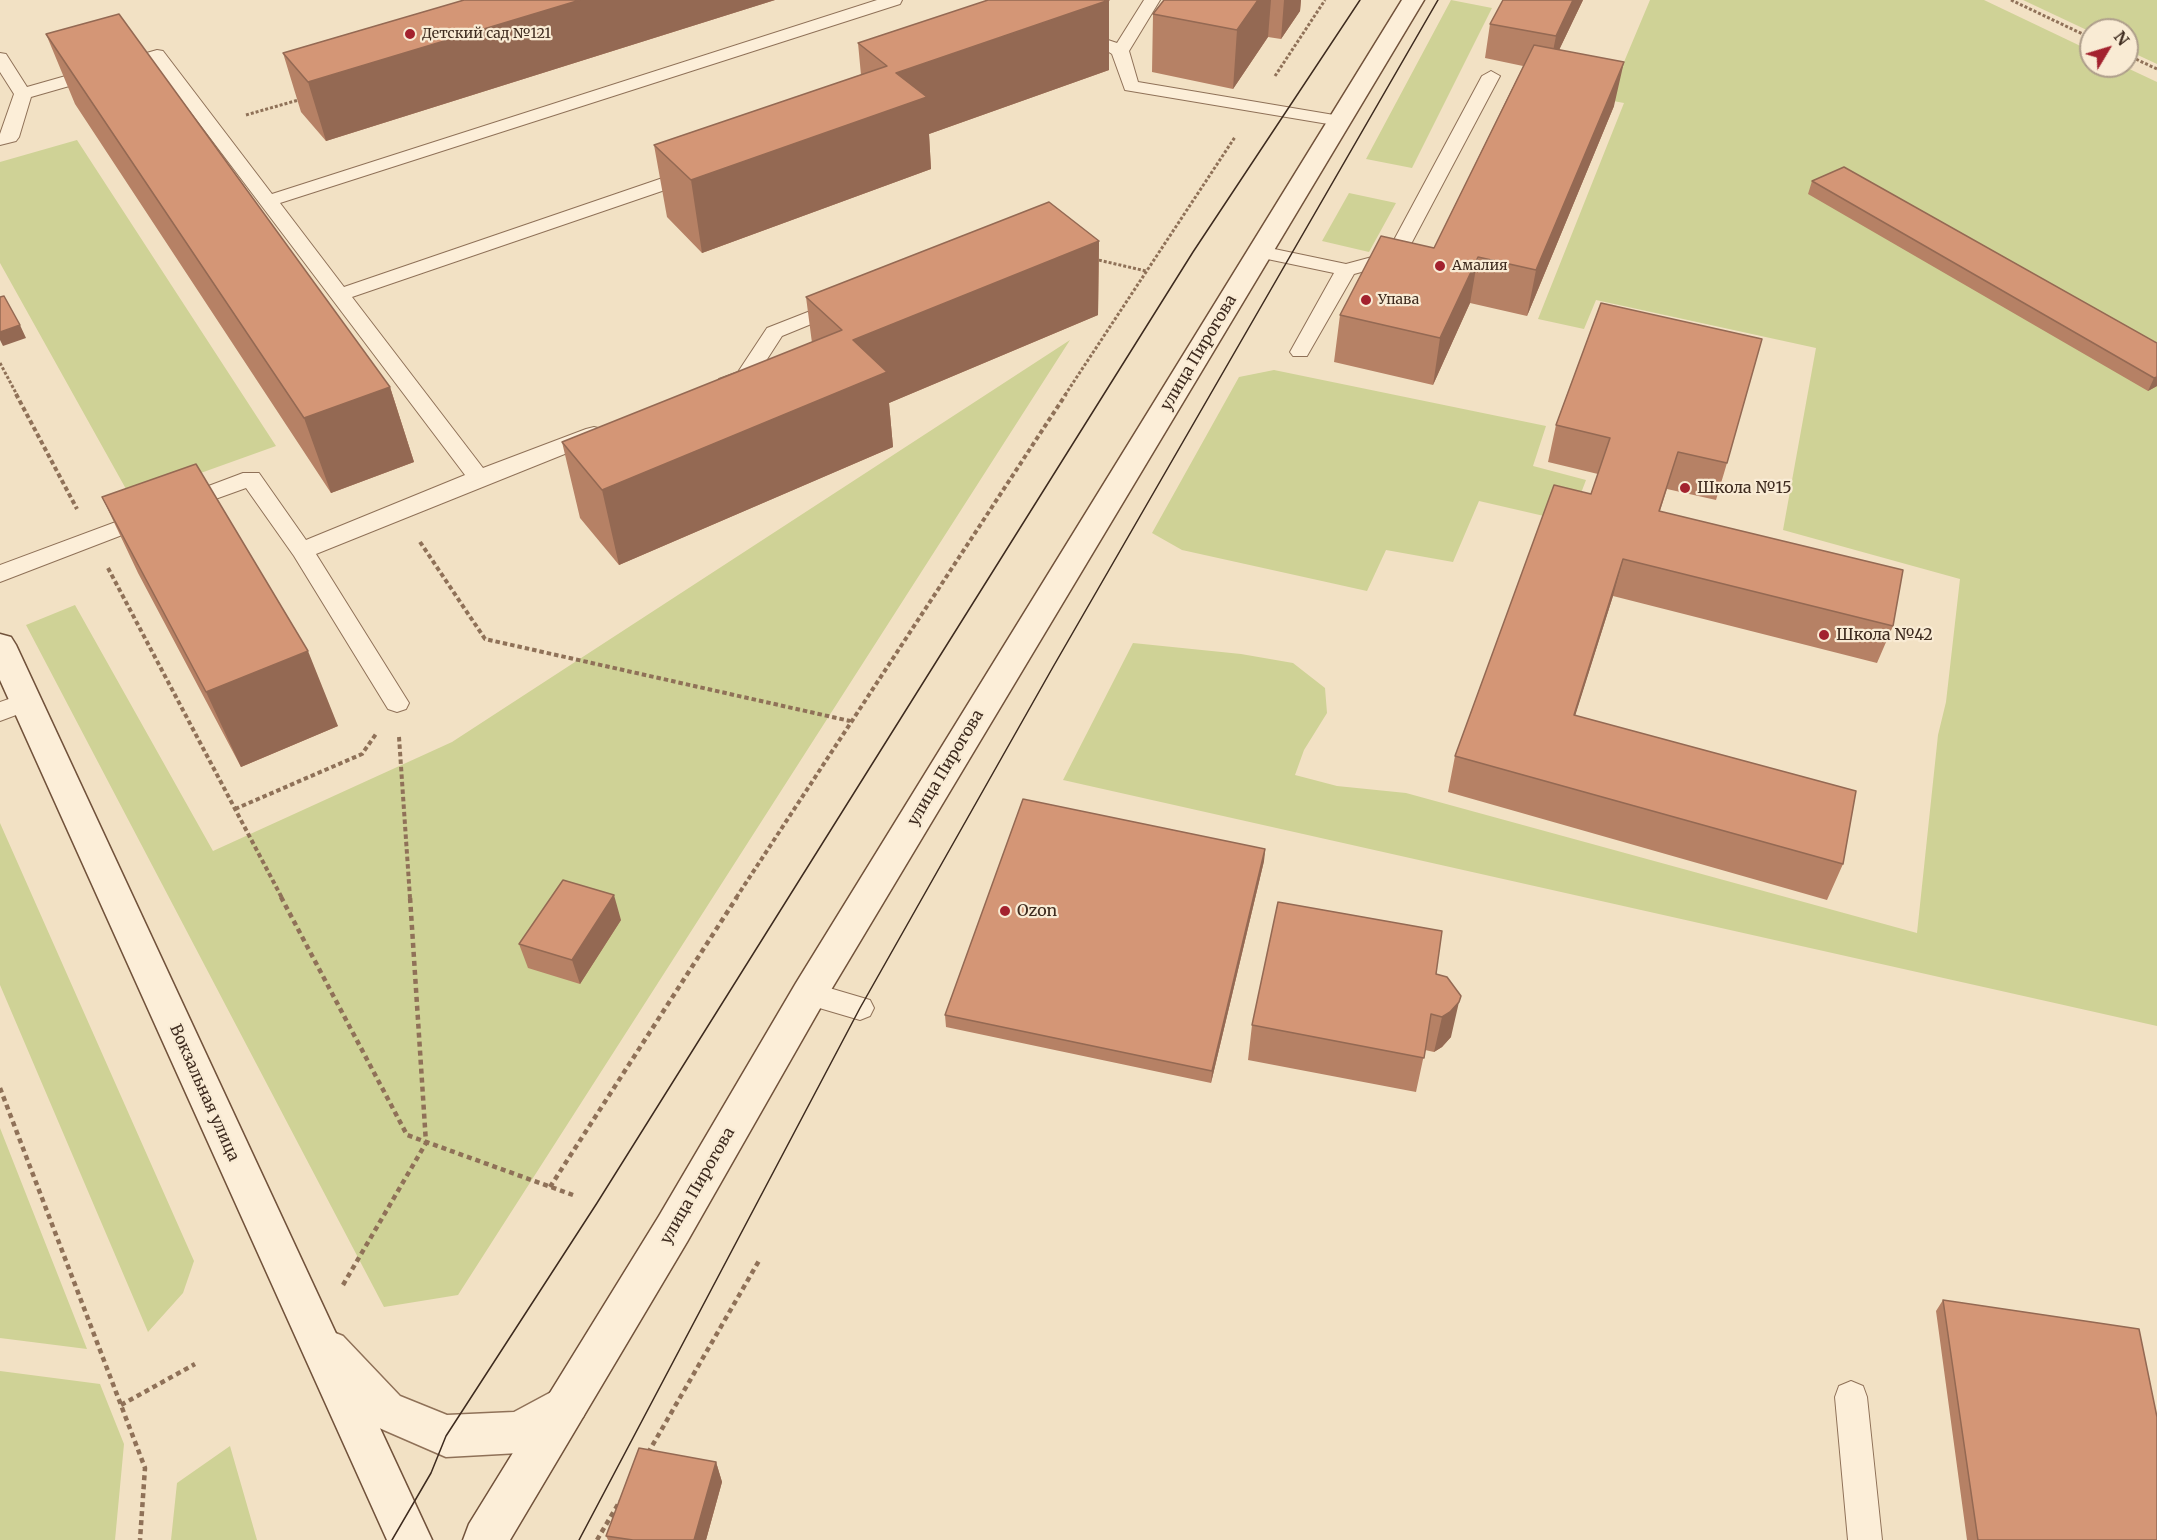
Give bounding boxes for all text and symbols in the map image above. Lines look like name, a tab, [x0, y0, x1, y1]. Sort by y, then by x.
north arrow	[2079, 18, 2139, 78]
place label: Детский сад №121	[422, 26, 551, 42]
marker: Детский сад №121	[403, 27, 417, 41]
text: N	[2110, 27, 2133, 49]
place label: Амалия	[1452, 258, 1507, 274]
marker: Амалия	[1433, 259, 1447, 273]
street label: улица Пирогова	[1157, 292, 1241, 414]
place label: Упава	[1378, 292, 1419, 308]
marker: Упава	[1359, 293, 1373, 307]
place label: Школа №15	[1697, 478, 1792, 498]
marker: Школа №15	[1678, 481, 1692, 495]
place label: Школа №42	[1836, 625, 1933, 645]
marker: Школа №42	[1817, 628, 1831, 642]
street label: улица Пирогова	[904, 707, 988, 829]
place label: Ozon	[1017, 901, 1057, 921]
marker: Ozon	[998, 904, 1012, 918]
street label: Вокзальная улица	[165, 1022, 243, 1164]
street label: улица Пирогова	[657, 1124, 739, 1248]

